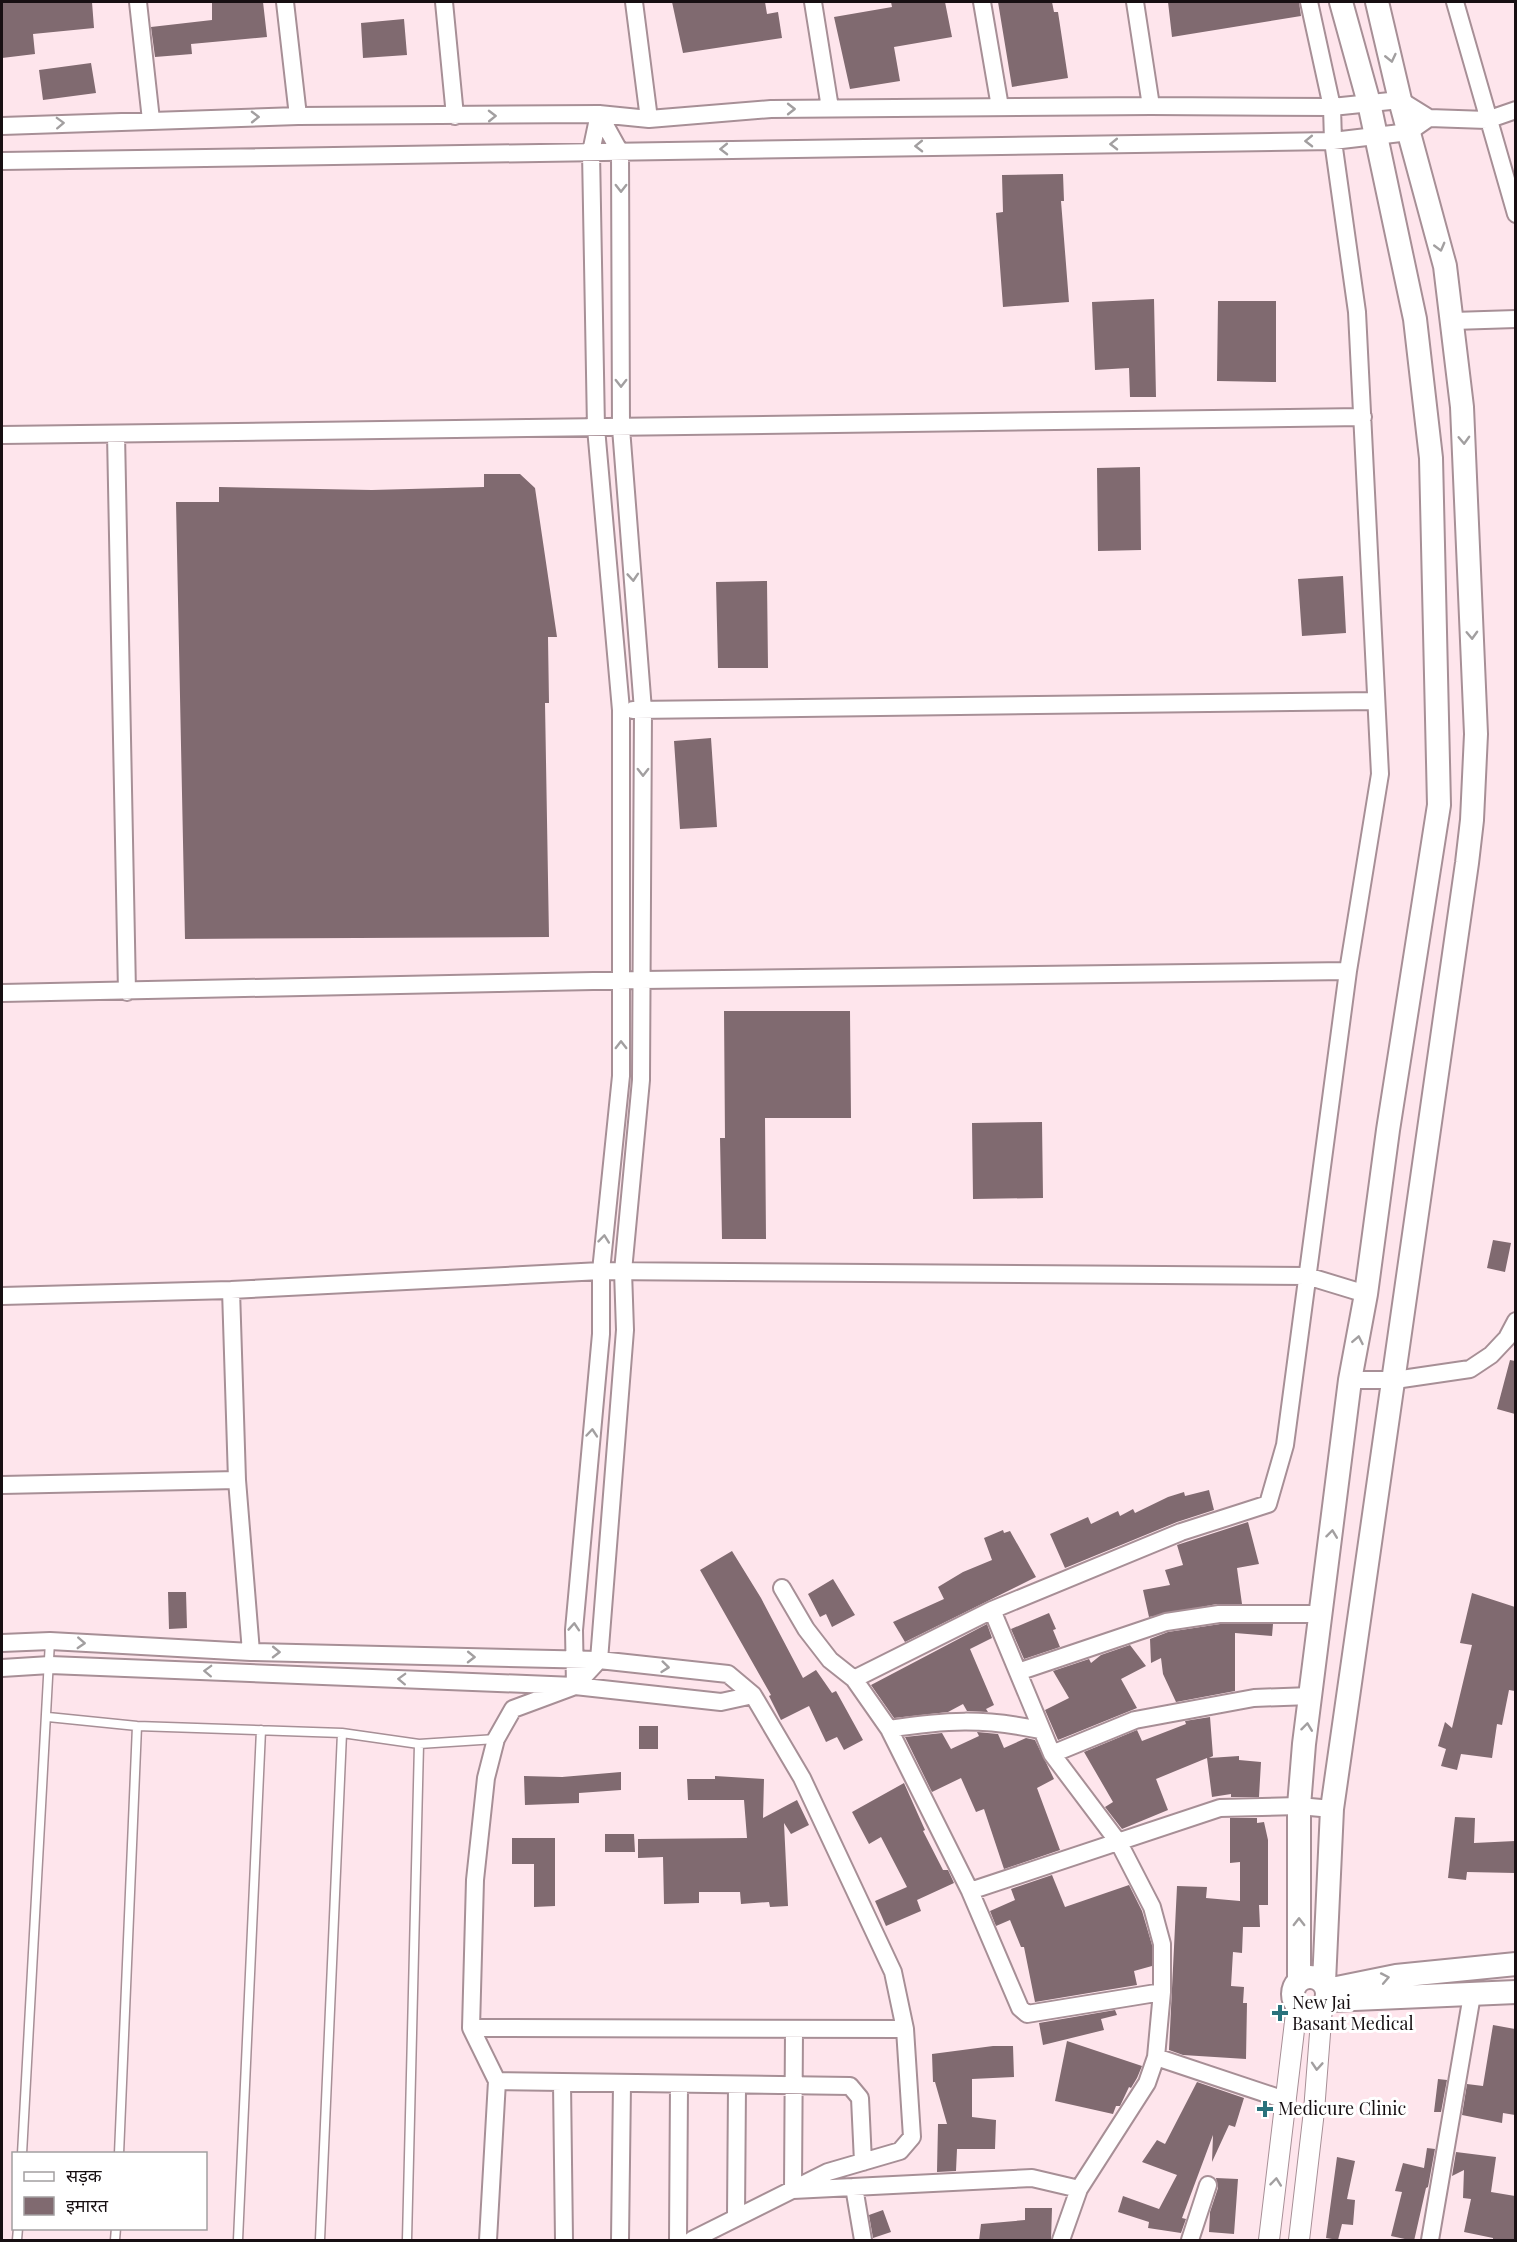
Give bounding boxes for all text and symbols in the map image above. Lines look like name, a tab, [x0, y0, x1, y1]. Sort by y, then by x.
one-way arrow	[1383, 53, 1396, 63]
one-way arrow	[787, 102, 796, 115]
one-way arrow	[487, 109, 496, 122]
one-way arrow	[250, 111, 259, 123]
one-way arrow	[55, 117, 64, 130]
one-way arrow	[1304, 135, 1313, 147]
one-way arrow	[1109, 137, 1118, 150]
one-way arrow	[914, 140, 923, 152]
one-way arrow	[719, 143, 728, 155]
one-way arrow	[615, 183, 627, 192]
one-way arrow	[1433, 241, 1445, 252]
one-way arrow	[615, 378, 627, 387]
one-way arrow	[1457, 436, 1470, 445]
one-way arrow	[626, 573, 639, 582]
one-way arrow	[1465, 631, 1478, 640]
one-way arrow	[637, 767, 649, 776]
one-way arrow	[615, 1040, 627, 1049]
one-way arrow	[597, 1234, 610, 1243]
one-way arrow	[1351, 1336, 1364, 1346]
one-way arrow	[585, 1429, 598, 1438]
one-way arrow	[1325, 1529, 1337, 1538]
one-way arrow	[567, 1623, 580, 1632]
one-way arrow	[76, 1636, 85, 1649]
one-way arrow	[271, 1646, 280, 1659]
one-way arrow	[466, 1650, 475, 1663]
one-way arrow	[661, 1660, 670, 1673]
one-way arrow	[203, 1664, 212, 1677]
one-way arrow	[398, 1672, 407, 1685]
one-way arrow	[1300, 1722, 1312, 1731]
one-way arrow	[1293, 1917, 1305, 1926]
one-way arrow	[1379, 1972, 1389, 1985]
place label: New Jai Basant Medical	[1292, 1990, 1414, 2035]
marker: New Jai Basant Medical	[1273, 2006, 1287, 2020]
one-way arrow	[1311, 2061, 1324, 2070]
place label: Medicure Clinic	[1278, 2096, 1406, 2120]
marker: Medicure Clinic	[1256, 2100, 1274, 2118]
legend	[12, 2152, 207, 2230]
text: सड़क	[66, 2163, 103, 2187]
one-way arrow	[1269, 2178, 1281, 2187]
text: इमारत	[66, 2193, 109, 2217]

